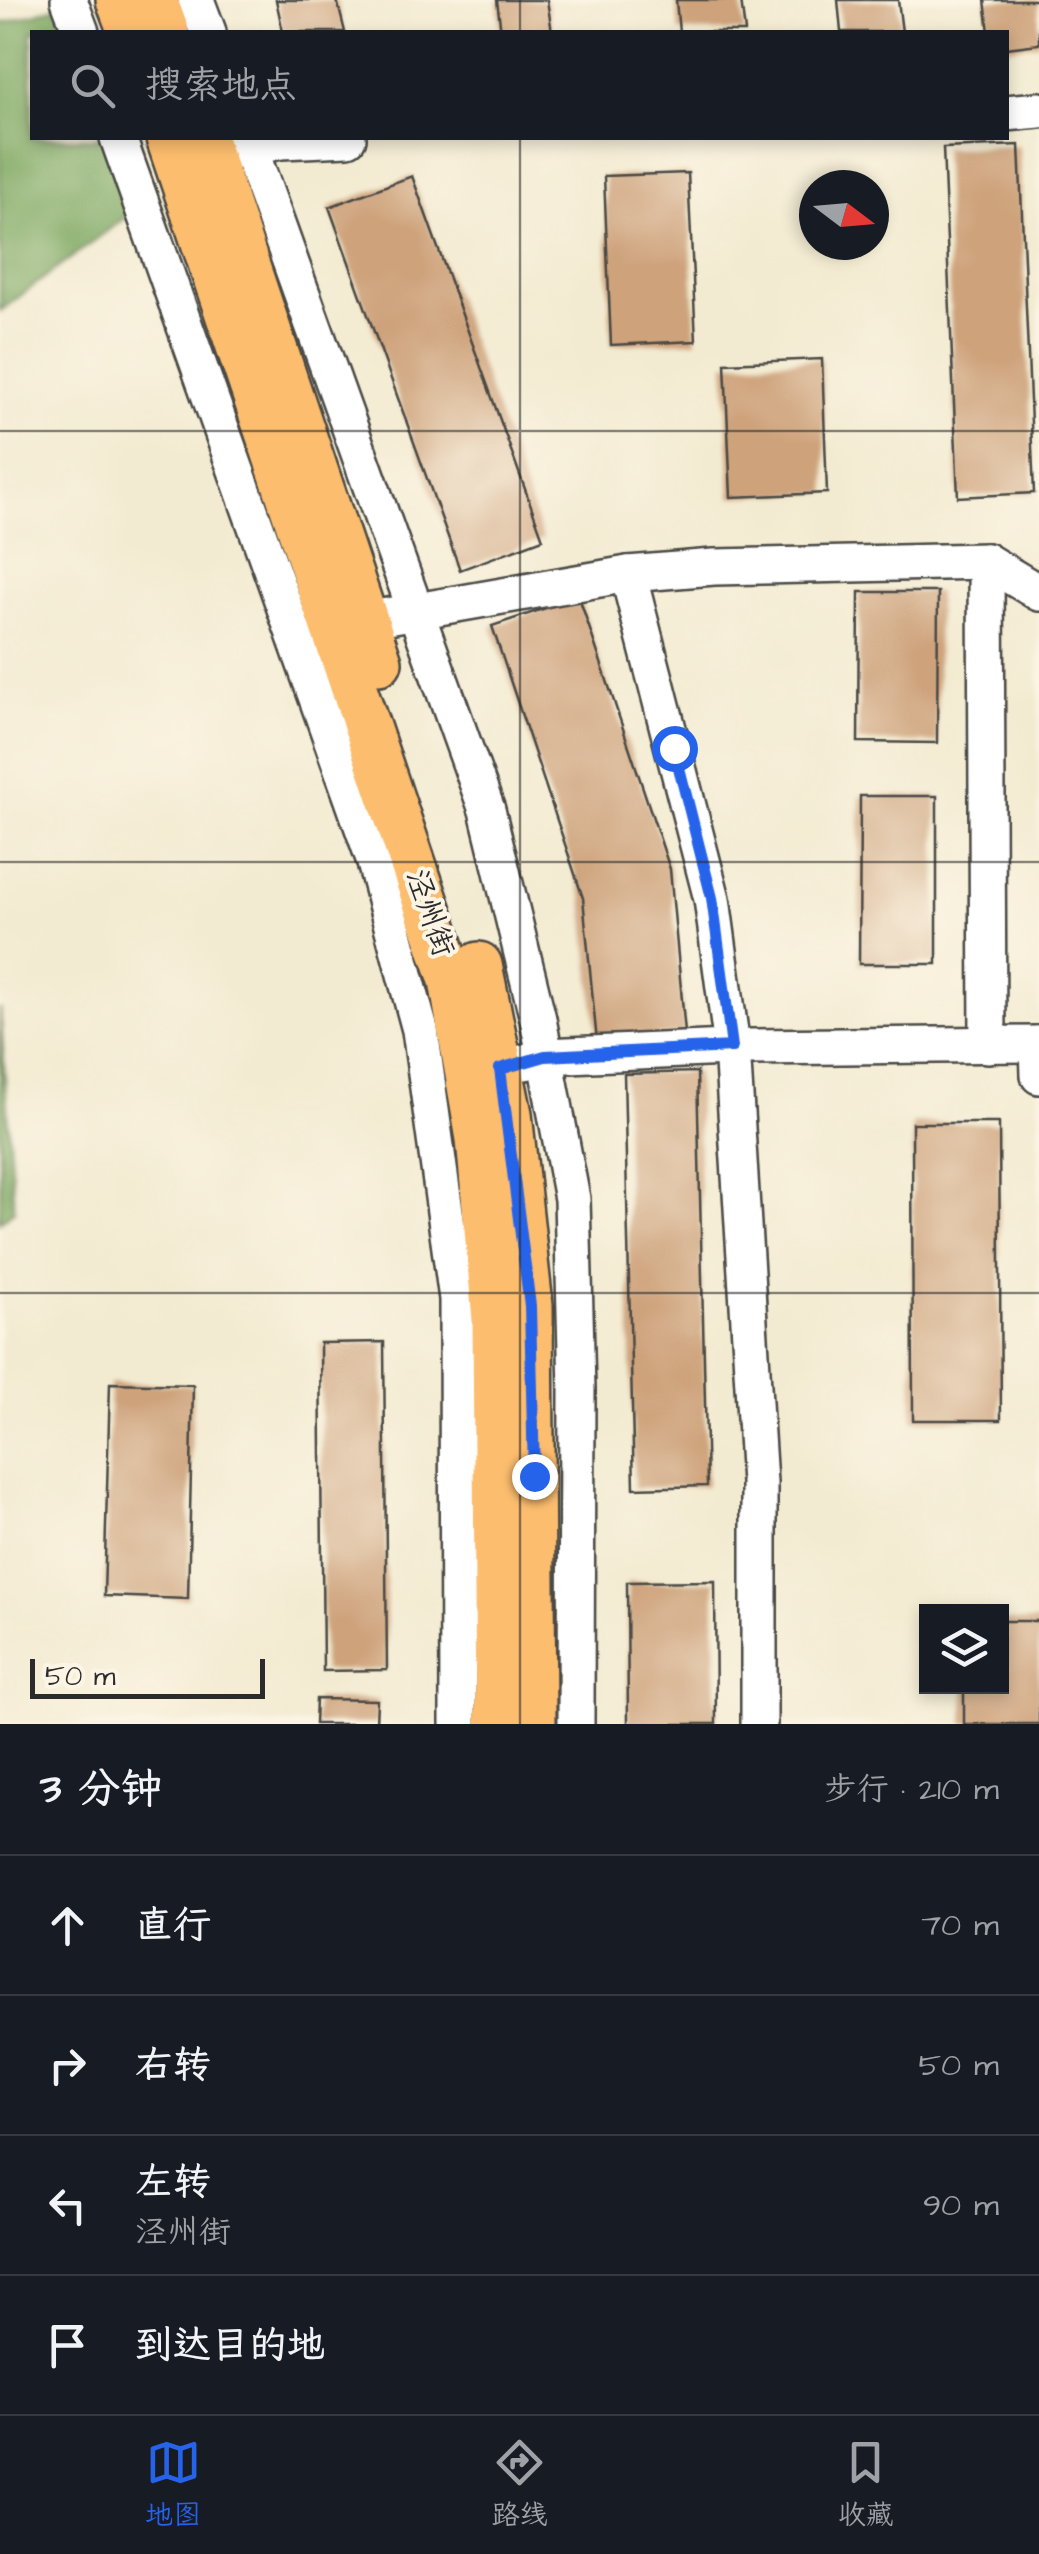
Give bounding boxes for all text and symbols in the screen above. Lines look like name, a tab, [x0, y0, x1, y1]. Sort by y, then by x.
search box	[30, 30, 1009, 140]
icon: search	[65, 58, 120, 113]
text: 搜索地点	[145, 60, 297, 112]
north arrow	[799, 170, 889, 260]
route start	[652, 726, 698, 772]
street label: 泾州街	[395, 864, 465, 962]
route end	[512, 1454, 558, 1500]
map controls	[919, 1604, 1009, 1694]
button: layers	[919, 1604, 1009, 1694]
scale bar	[30, 1654, 265, 1698]
text: 50 m	[45, 1657, 116, 1696]
text: 3 分钟	[40, 1761, 162, 1819]
text: 步行 · 210 m	[825, 1767, 999, 1812]
icon: ahead	[40, 1898, 95, 1953]
text: 直行	[135, 1900, 211, 1952]
text: 70 m	[921, 1903, 999, 1948]
icon: right	[40, 2038, 95, 2093]
text: 右转	[135, 2040, 211, 2092]
text: 50 m	[918, 2043, 999, 2088]
text: 左转	[135, 2157, 211, 2209]
icon: left	[40, 2178, 95, 2233]
text: 90 m	[923, 2183, 999, 2228]
text: 泾州街	[135, 2210, 231, 2255]
icon: arrive	[40, 2318, 95, 2373]
text: 到达目的地	[135, 2320, 325, 2372]
tab: 地图	[145, 2435, 201, 2535]
tab: 路线	[491, 2435, 548, 2535]
tab: 收藏	[838, 2435, 894, 2535]

